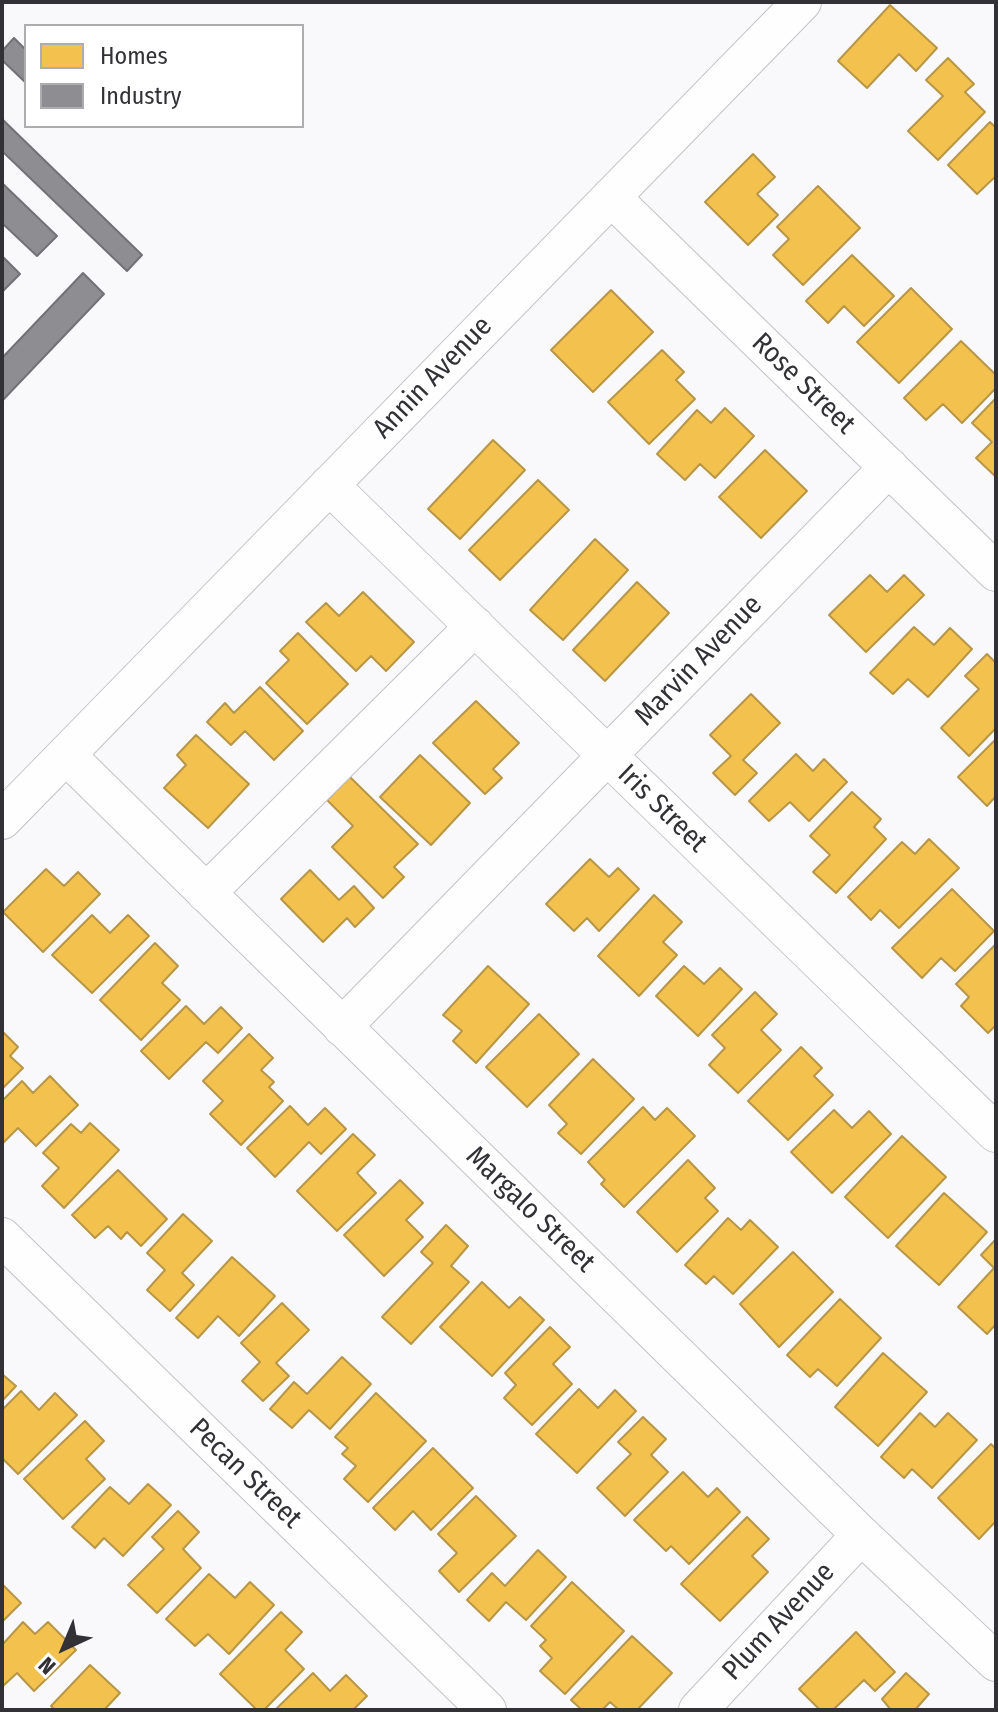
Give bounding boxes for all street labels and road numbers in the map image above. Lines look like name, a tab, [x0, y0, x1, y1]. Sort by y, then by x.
street label: Annin Avenue	[366, 310, 500, 446]
street label: Rose Street	[744, 326, 862, 442]
street label: Marvin Avenue	[628, 589, 770, 733]
street label: Iris Street	[610, 758, 714, 860]
street label: Margalo Street	[458, 1140, 602, 1280]
street label: Pecan Street	[182, 1412, 308, 1536]
street label: Plum Avenue	[716, 1556, 842, 1688]

